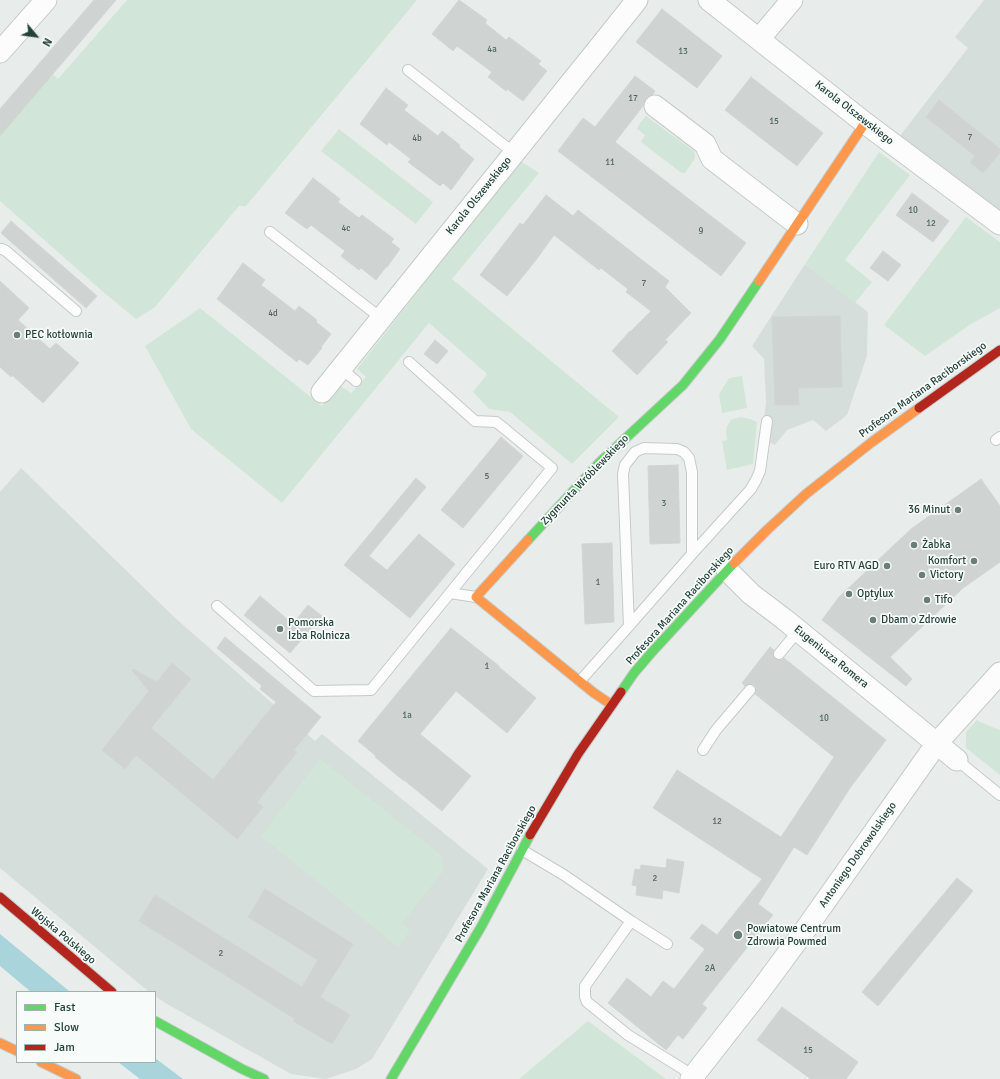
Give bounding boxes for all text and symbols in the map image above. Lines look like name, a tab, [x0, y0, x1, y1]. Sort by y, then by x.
north arrow	[16, 16, 56, 56]
text: N	[39, 36, 54, 49]
house number: 4a	[487, 45, 497, 55]
house number: 13	[678, 47, 688, 57]
street label: Karola Olszewskiego	[812, 78, 896, 148]
house number: 17	[628, 94, 638, 104]
house number: 15	[769, 117, 779, 127]
house number: 7	[968, 133, 972, 143]
house number: 4b	[412, 134, 422, 144]
street label: Karola Olszewskiego	[443, 154, 515, 238]
house number: 11	[605, 158, 615, 168]
house number: 10	[908, 206, 918, 216]
house number: 12	[926, 219, 936, 229]
house number: 4c	[341, 224, 351, 234]
house number: 9	[699, 227, 703, 237]
house number: 7	[642, 279, 646, 289]
house number: 4d	[268, 309, 278, 319]
place label: PEC kotłownia	[25, 328, 93, 342]
marker: PEC kotłownia	[12, 330, 22, 340]
street label: Profesora Mariana Raciborskiego	[857, 339, 989, 441]
street label: Zygmunta Wróblewskiego	[538, 432, 632, 528]
house number: 5	[485, 472, 489, 482]
house number: 3	[662, 499, 666, 509]
place label: 36 Minut	[908, 503, 950, 517]
marker: 36 Minut	[953, 505, 963, 515]
place label: Żabka	[922, 538, 950, 552]
marker: Żabka	[909, 540, 919, 550]
street label: Profesora Mariana Raciborskiego	[623, 544, 737, 668]
place label: Komfort	[928, 554, 966, 568]
marker: Komfort	[969, 556, 979, 566]
place label: Euro RTV AGD	[814, 559, 879, 573]
marker: Euro RTV AGD	[882, 561, 892, 571]
place label: Victory	[930, 568, 963, 582]
marker: Victory	[917, 570, 927, 580]
house number: 1	[596, 578, 600, 588]
place label: Optylux	[857, 587, 893, 601]
marker: Optylux	[844, 589, 854, 599]
place label: Tifo	[935, 593, 953, 607]
marker: Tifo	[922, 595, 932, 605]
place label: Dbam o Zdrowie	[881, 613, 957, 627]
marker: Dbam o Zdrowie	[868, 615, 878, 625]
place label: Pomorska Izba Rolnicza	[288, 616, 350, 642]
street label: Eugeniusza Romera	[791, 623, 871, 691]
marker: Pomorska Izba Rolnicza	[275, 624, 285, 634]
house number: 1	[485, 662, 489, 672]
house number: 1a	[402, 711, 412, 721]
house number: 10	[819, 714, 829, 724]
street label: Antoniego Dobrowolskiego	[817, 800, 899, 910]
street label: Profesora Mariana Raciborskiego	[453, 803, 539, 945]
house number: 12	[712, 817, 722, 827]
house number: 2	[653, 874, 657, 884]
street label: Wojska Polskiego	[28, 905, 98, 967]
place label: Powiatowe Centrum Zdrowia Powmed	[747, 922, 841, 948]
marker: Powiatowe Centrum Zdrowia Powmed	[732, 929, 744, 941]
house number: 2	[219, 949, 223, 959]
house number: 2A	[705, 964, 715, 974]
legend	[16, 991, 156, 1063]
text: Fast	[54, 1000, 75, 1015]
text: Slow	[54, 1020, 79, 1035]
text: Jam	[54, 1040, 75, 1055]
house number: 15	[803, 1046, 813, 1056]

